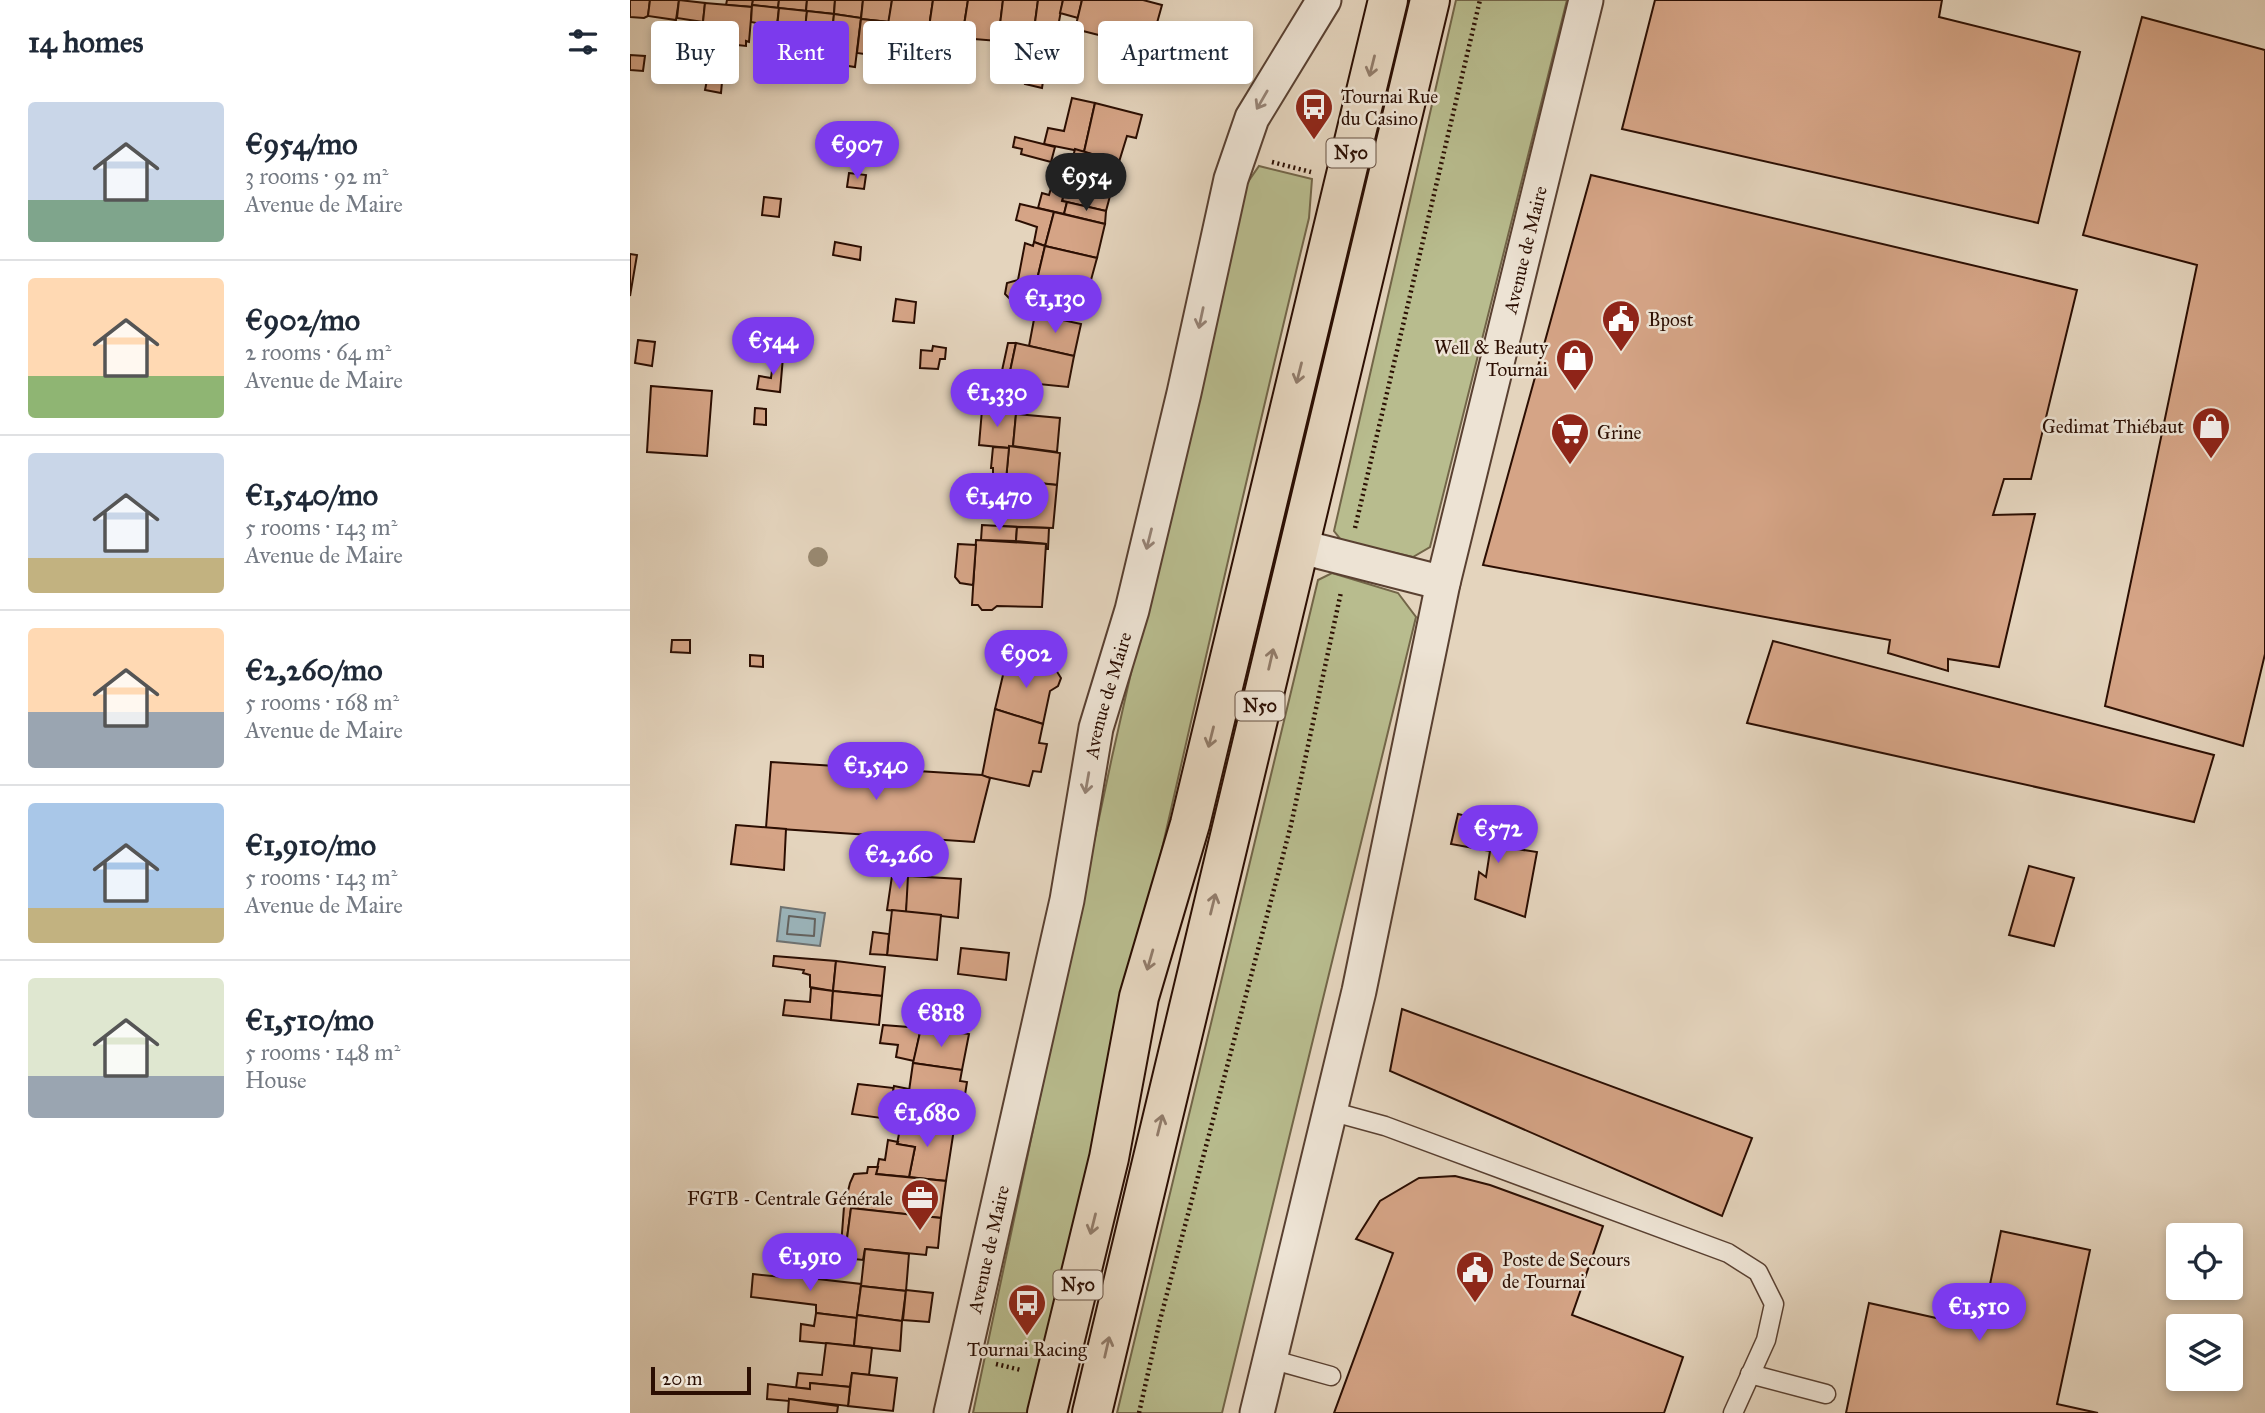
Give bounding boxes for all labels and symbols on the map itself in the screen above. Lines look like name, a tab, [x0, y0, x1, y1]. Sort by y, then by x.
one-way arrow	[1365, 54, 1379, 77]
place label: Tournai Rue du Casino	[1341, 85, 1438, 130]
bus stop icon: Tournai Rue du Casino	[1293, 86, 1335, 141]
one-way arrow	[1255, 90, 1269, 110]
pin: €907	[816, 122, 898, 181]
road number: N50	[1326, 138, 1376, 168]
pin: €954	[1045, 154, 1127, 213]
street label: Avenue de Maire	[1498, 183, 1552, 317]
pin: €1,130	[998, 276, 1112, 335]
public building icon: Bpost	[1600, 298, 1642, 353]
one-way arrow	[1193, 306, 1207, 329]
place label: Bpost	[1648, 308, 1694, 331]
pin: €544	[732, 318, 814, 377]
place label: Well & Beauty Tournai	[1434, 336, 1549, 381]
shop icon: Well & Beauty Tournai	[1554, 337, 1596, 392]
one-way arrow	[1291, 361, 1305, 384]
pin: €1,330	[940, 370, 1054, 429]
shop icon: Gedimat Thiébaut	[2190, 405, 2232, 460]
supermarket icon: Grine	[1549, 411, 1591, 466]
place label: Gedimat Thiébaut	[2042, 415, 2184, 438]
place label: Grine	[1597, 421, 1642, 444]
pin: €1,470	[942, 474, 1056, 533]
one-way arrow	[1142, 527, 1155, 550]
street label: Avenue de Maire	[1079, 629, 1136, 761]
pin: €902	[985, 630, 1067, 690]
one-way arrow	[1265, 648, 1278, 671]
road number: N50	[1236, 692, 1284, 720]
one-way arrow	[1204, 725, 1217, 748]
pin: €1,540	[819, 742, 933, 802]
one-way arrow	[1080, 771, 1093, 794]
pin: €572	[1457, 806, 1539, 865]
pin: €2,260	[842, 832, 956, 891]
one-way arrow	[1207, 893, 1220, 916]
one-way arrow	[1142, 949, 1155, 971]
pin: €818	[900, 990, 982, 1049]
pin: €1,680	[870, 1090, 984, 1149]
one-way arrow	[1153, 1114, 1167, 1137]
office icon: FGTB - Centrale Générale	[899, 1177, 941, 1232]
street label: Avenue de Maire	[962, 1183, 1014, 1316]
place label: FGTB - Centrale Générale	[687, 1187, 893, 1210]
one-way arrow	[1086, 1212, 1099, 1235]
pin: €1,910	[753, 1234, 867, 1293]
place label: Poste de Secours de Tournai	[1502, 1248, 1630, 1293]
public building icon: Poste de Secours de Tournai	[1454, 1249, 1496, 1304]
road number: N50	[1054, 1270, 1102, 1300]
bus stop icon: Tournai Racing	[1006, 1282, 1048, 1337]
pin: €1,510	[1922, 1284, 2036, 1343]
one-way arrow	[1102, 1336, 1115, 1358]
place label: Tournai Racing	[967, 1338, 1087, 1362]
scale bar	[651, 1364, 751, 1396]

